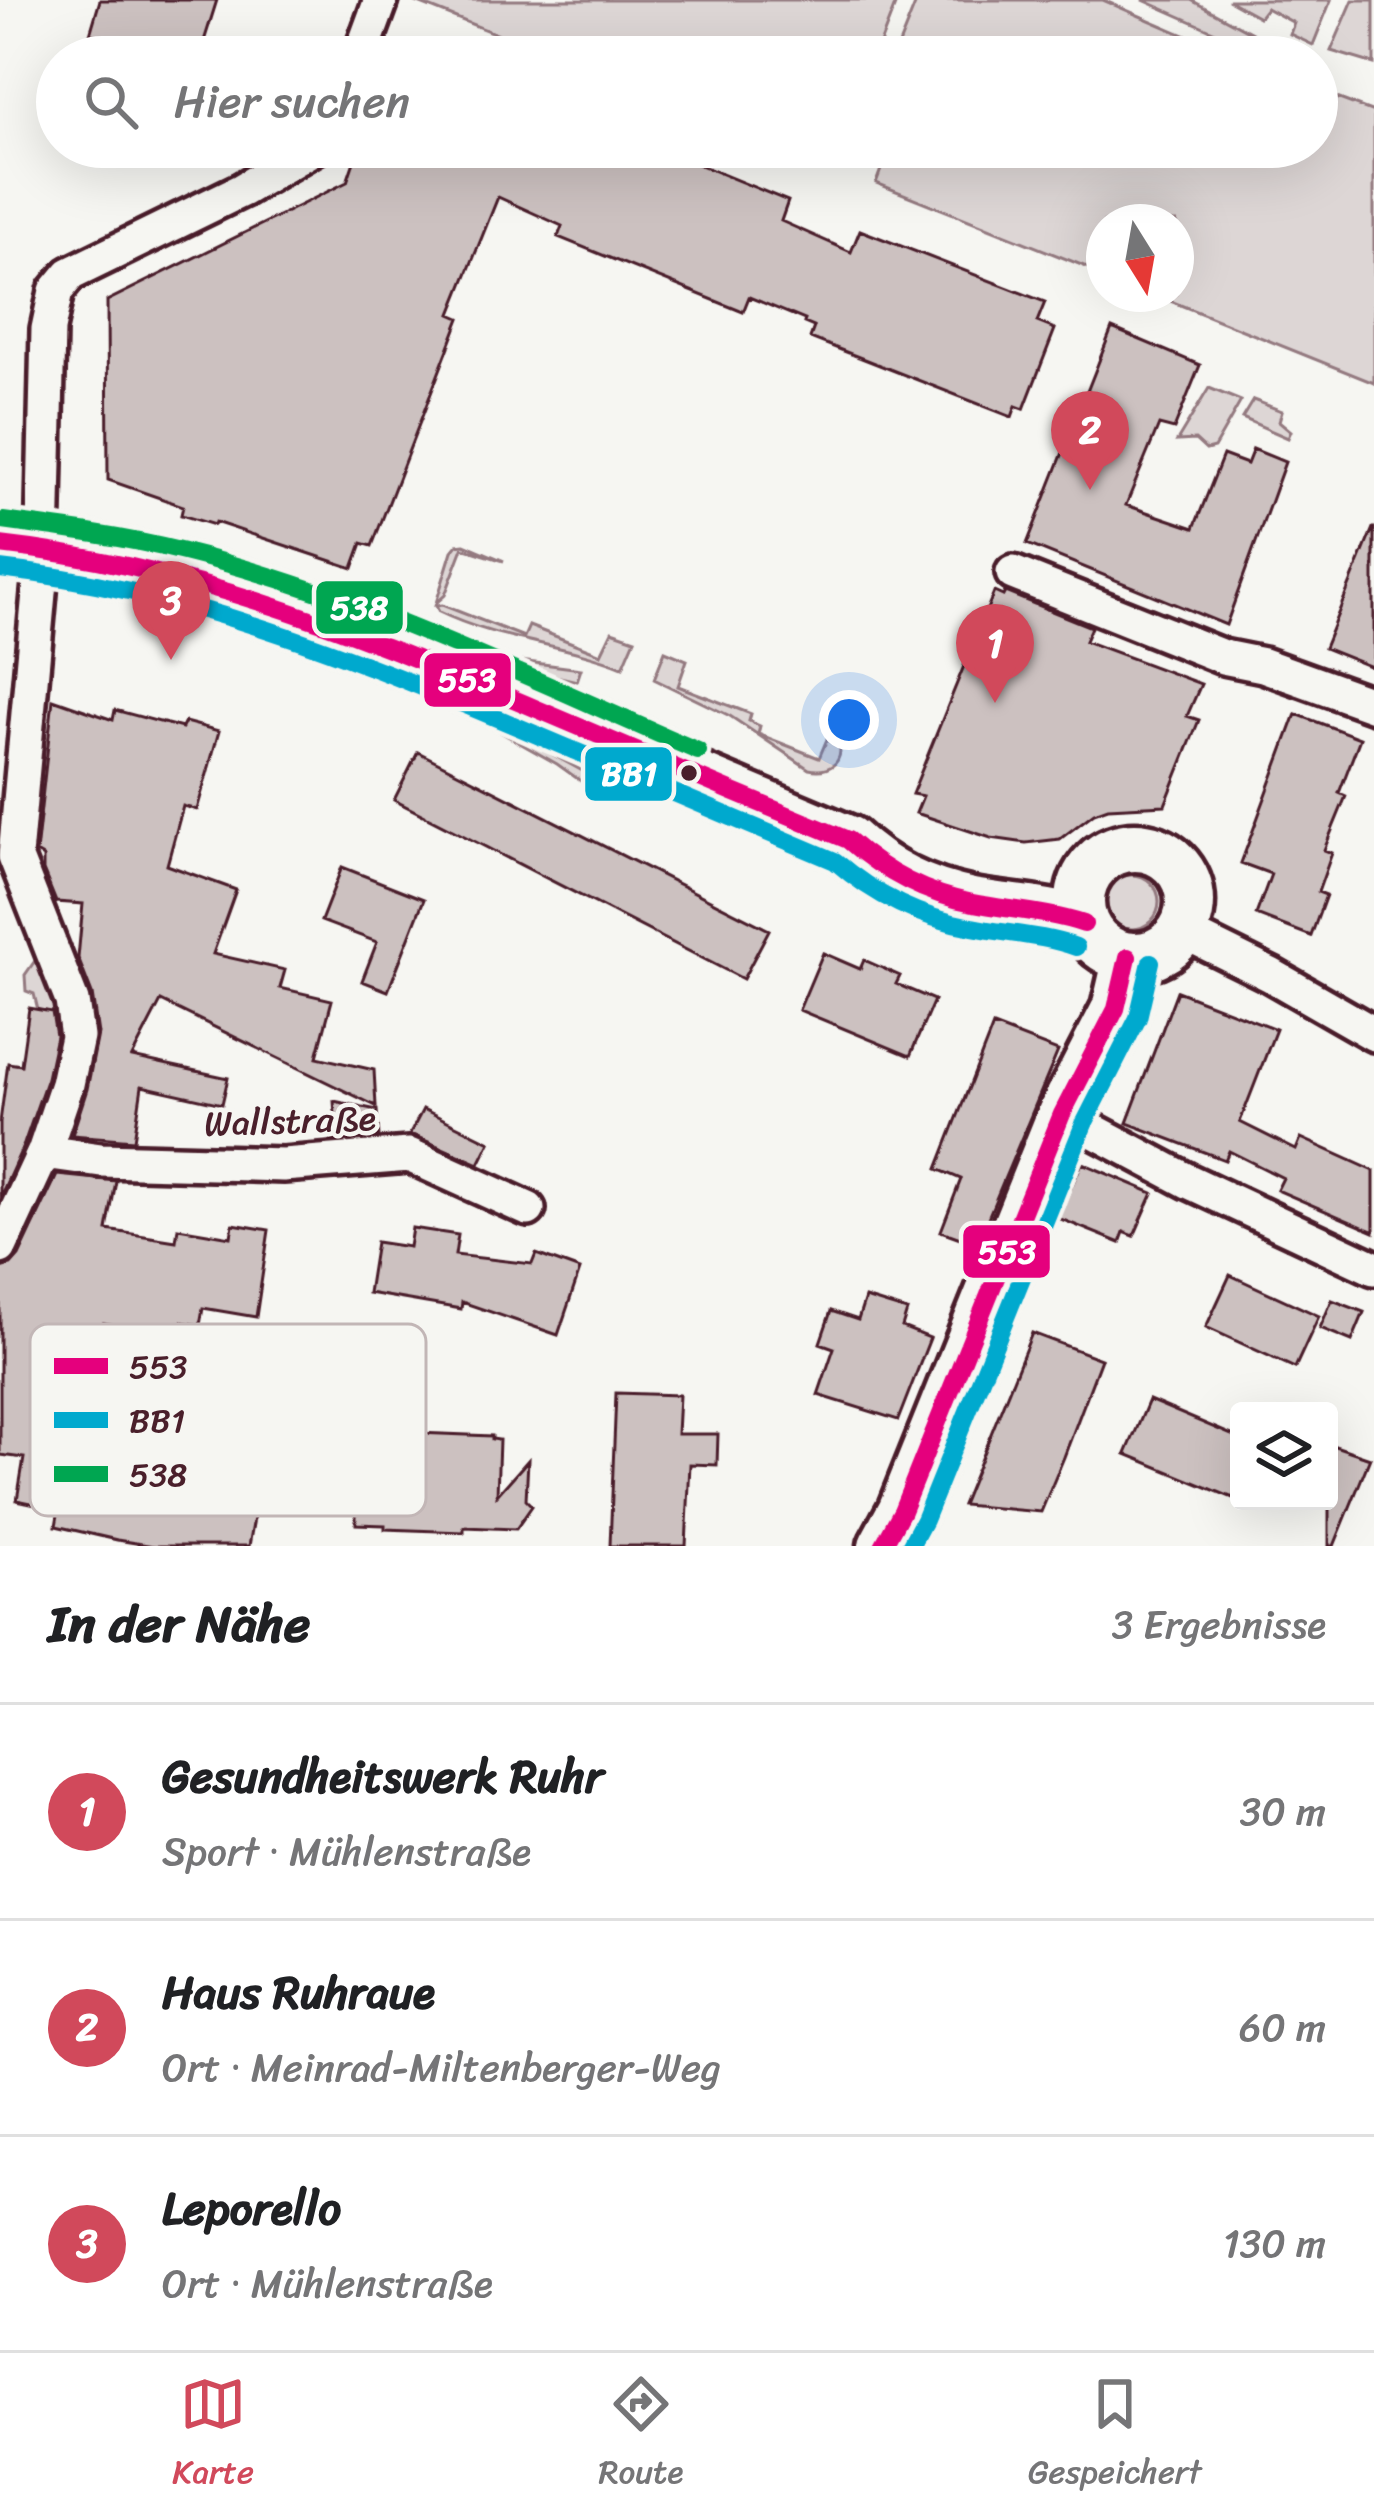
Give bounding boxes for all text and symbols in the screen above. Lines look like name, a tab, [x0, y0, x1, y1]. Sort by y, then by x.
search box	[36, 36, 1338, 168]
text: Hier suchen	[174, 62, 410, 142]
icon: search	[78, 69, 144, 135]
north arrow	[1086, 204, 1194, 312]
pin: 2	[1051, 391, 1129, 490]
pin: 3	[132, 561, 210, 660]
line badge: 538	[314, 579, 405, 636]
text: 538	[330, 579, 388, 637]
pin: 1	[956, 604, 1034, 703]
line badge: 553	[422, 651, 513, 709]
text: 553	[438, 651, 496, 709]
your location	[819, 690, 879, 750]
line badge: BB1	[583, 745, 674, 803]
text: BB1	[601, 745, 657, 803]
unlabelled marker	[678, 762, 700, 784]
street label: Wallstraße	[203, 1086, 377, 1156]
line badge: 553	[961, 1223, 1052, 1280]
text: 553	[978, 1223, 1036, 1281]
legend	[30, 1324, 426, 1516]
text: 553	[129, 1338, 187, 1396]
text: BB1	[129, 1392, 185, 1450]
map controls	[1230, 1402, 1338, 1510]
button: layers	[1230, 1402, 1338, 1510]
text: 538	[129, 1446, 187, 1504]
text: In der Nähe	[48, 1579, 310, 1669]
text: 3 Ergebnisse	[1112, 1590, 1326, 1659]
text: Gesundheitswerk Ruhr	[162, 1737, 604, 1817]
text: 1	[79, 1777, 95, 1846]
text: 30 m	[1240, 1777, 1326, 1846]
text: Sport · Mühlenstraße	[162, 1817, 531, 1886]
text: Haus Ruhraue	[162, 1953, 435, 2033]
text: 2	[76, 1993, 98, 2062]
text: 60 m	[1239, 1993, 1326, 2062]
text: Ort · Meinrad-Miltenberger-Weg	[162, 2033, 721, 2102]
text: Leporello	[162, 2169, 341, 2249]
text: 3	[76, 2209, 98, 2278]
text: 130 m	[1223, 2209, 1326, 2278]
text: Ort · Mühlenstraße	[162, 2249, 493, 2318]
tab: Karte	[172, 2371, 254, 2501]
tab: Route	[598, 2371, 683, 2501]
tab: Gespeichert	[1028, 2371, 1202, 2501]

